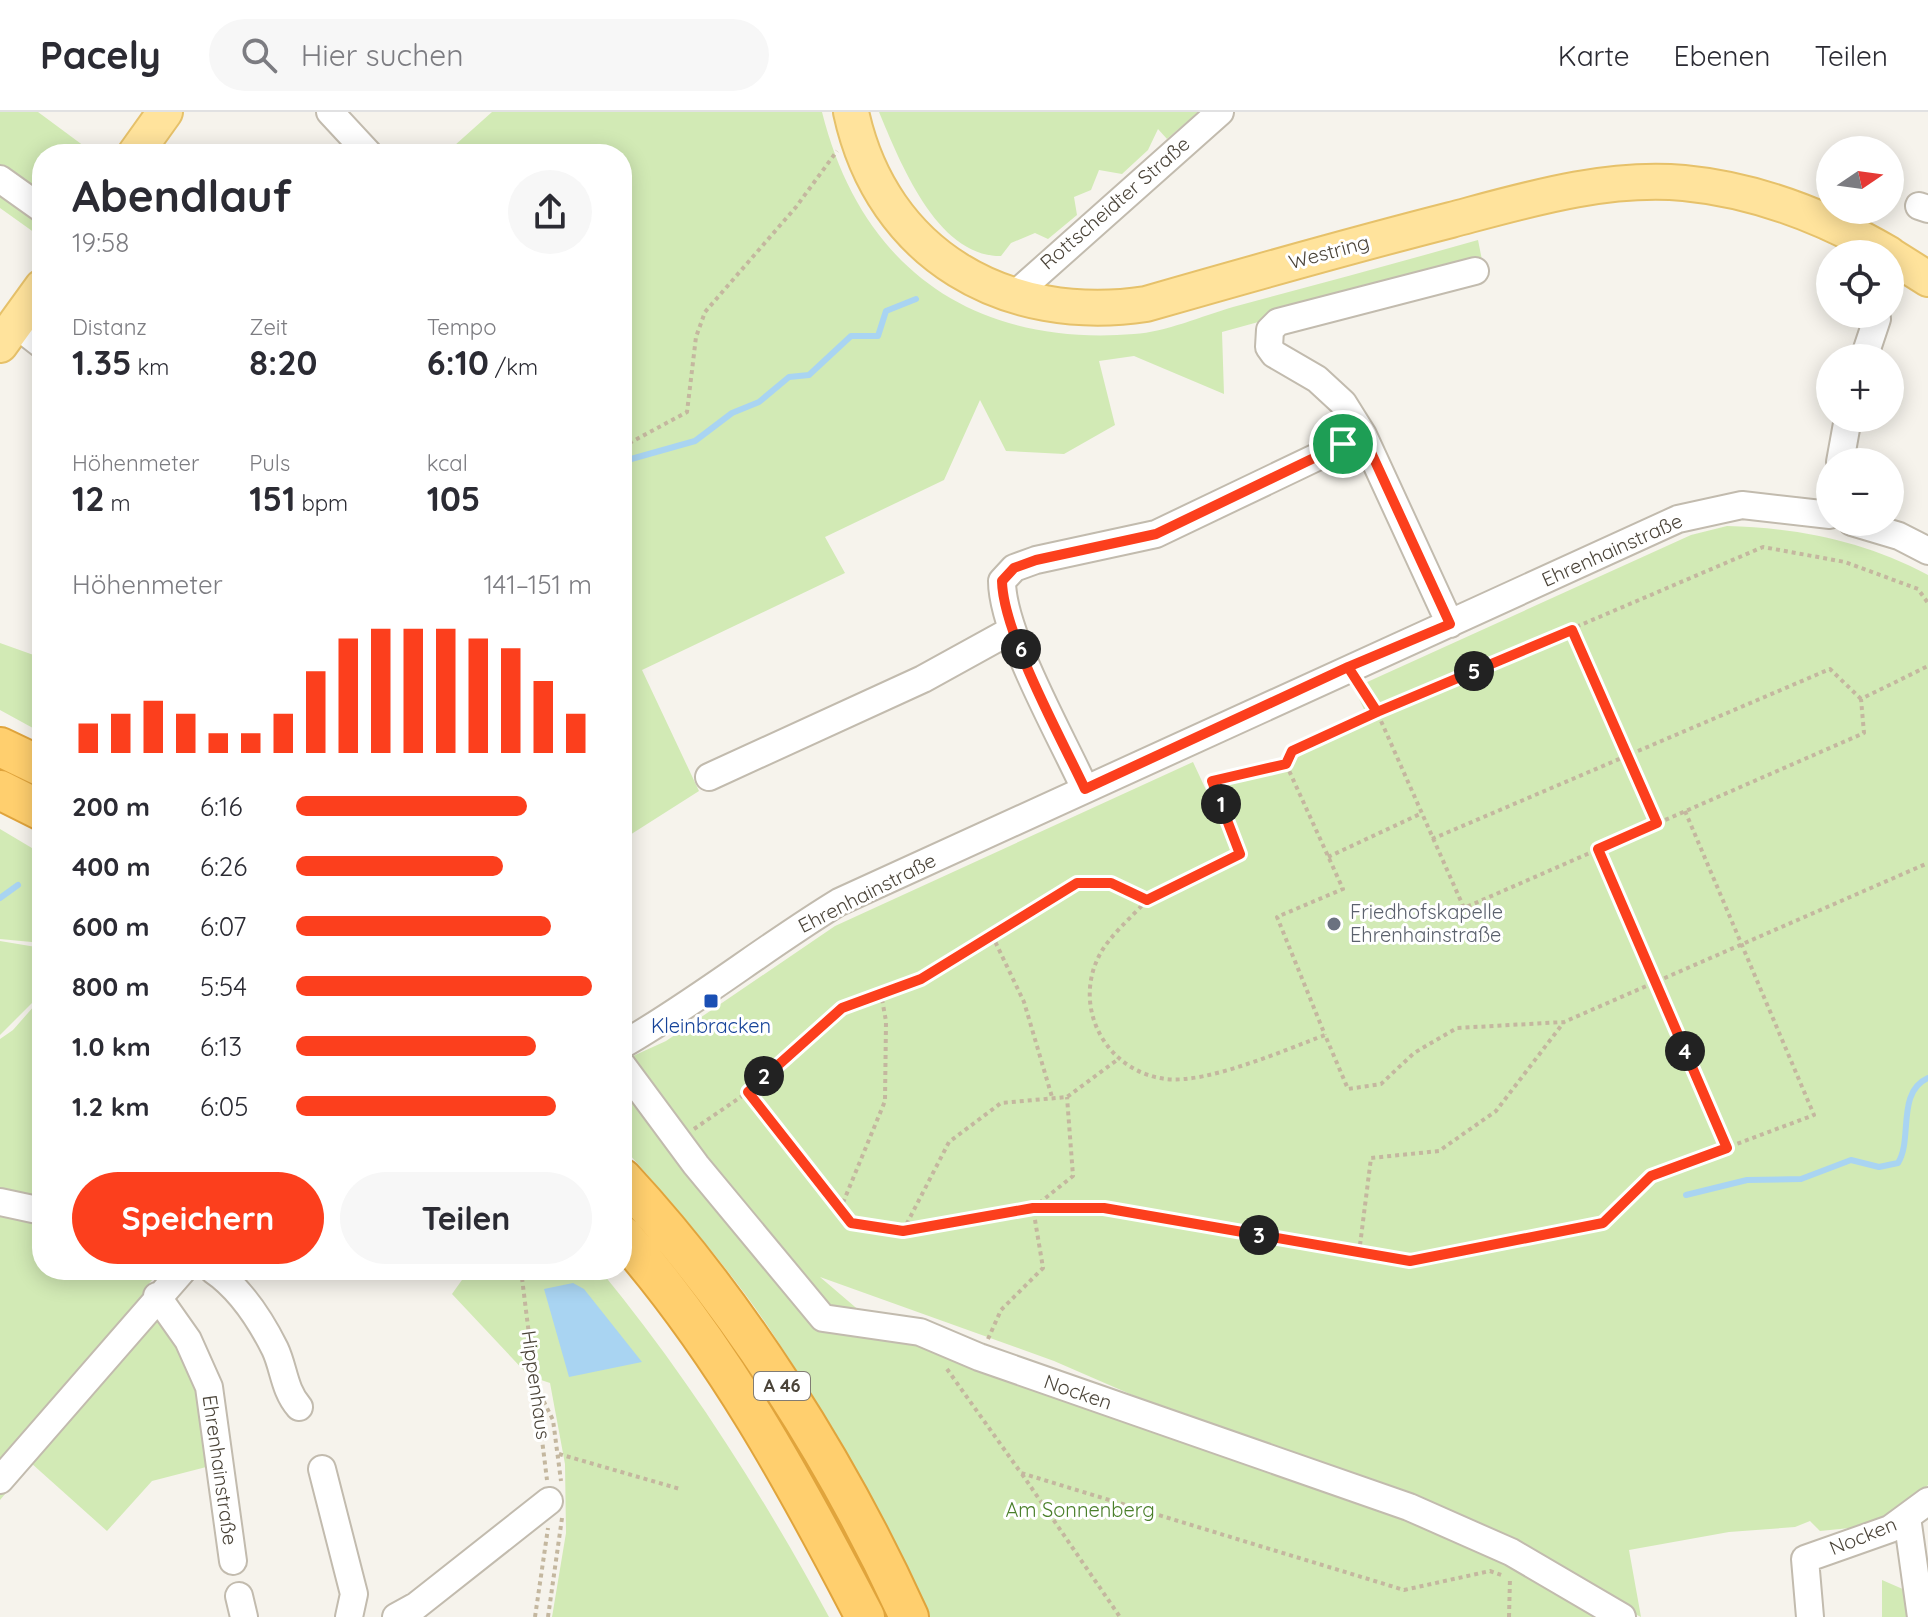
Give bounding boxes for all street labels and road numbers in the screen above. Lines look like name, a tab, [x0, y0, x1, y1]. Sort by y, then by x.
street label: Rottscheidter Straße	[1035, 131, 1195, 274]
street label: Westring	[1286, 229, 1372, 274]
street label: Ehrenhainstraße	[1538, 507, 1686, 592]
street label: Ehrenhainstraße	[794, 847, 940, 938]
street label: Hippenhaus	[516, 1329, 557, 1441]
street label: Nocken	[1041, 1368, 1115, 1415]
road number: A 46	[754, 1372, 810, 1400]
street label: Ehrenhainstraße	[198, 1393, 243, 1547]
street label: Nocken	[1826, 1511, 1900, 1560]

